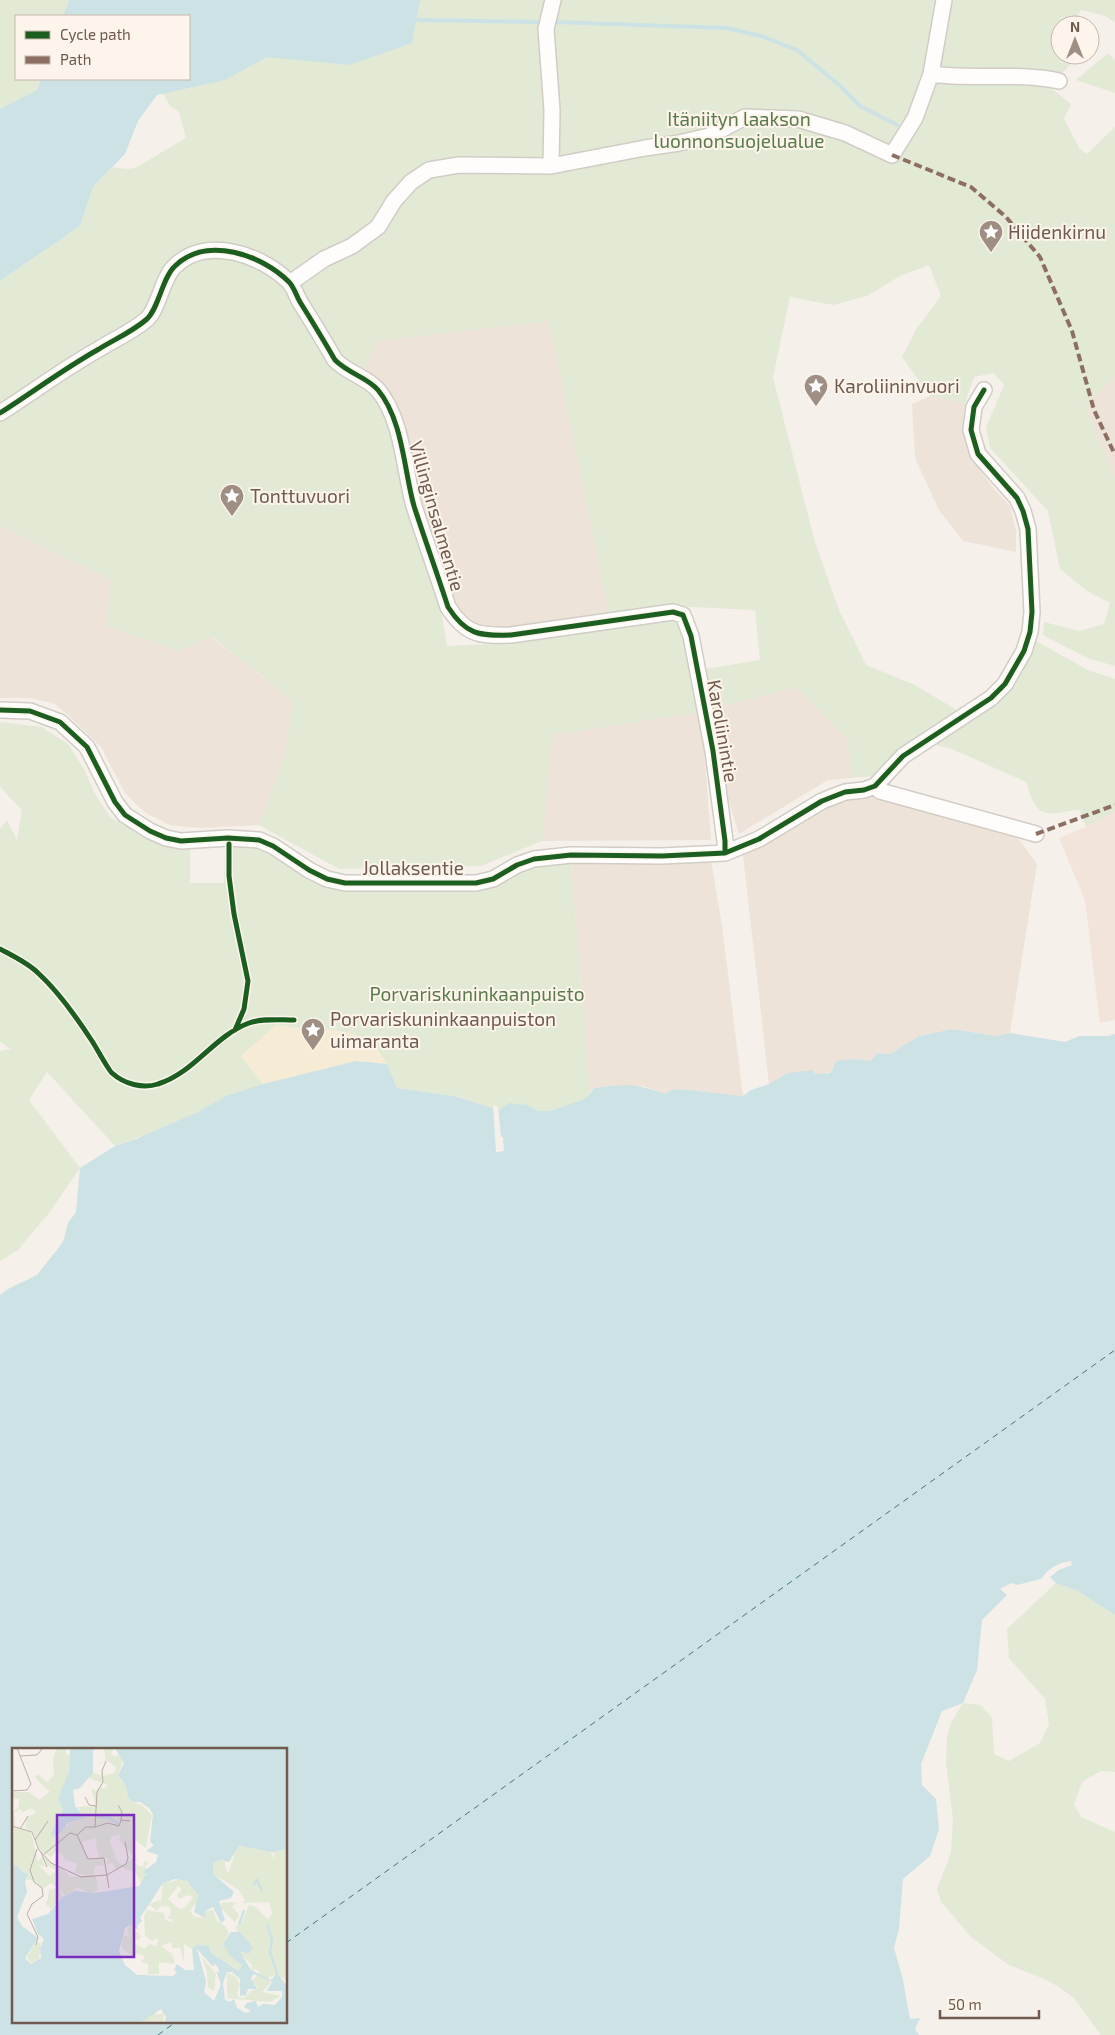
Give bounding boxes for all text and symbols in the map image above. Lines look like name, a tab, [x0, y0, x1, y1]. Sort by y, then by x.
legend	[15, 15, 190, 80]
north arrow	[1050, 15, 1100, 65]
text: N	[1070, 18, 1080, 35]
text: Cycle path	[60, 25, 131, 43]
text: Path	[60, 50, 91, 68]
park label: Itäniityn laakson luonnonsuojelualue	[654, 107, 824, 152]
place icon: Hiidenkirnu	[978, 219, 1004, 253]
place label: Hiidenkirnu	[1008, 220, 1106, 243]
place icon: Karoliininvuori	[803, 373, 829, 407]
place label: Karoliininvuori	[834, 374, 960, 397]
street label: Villinginsalmentie	[405, 438, 470, 594]
place icon: Tonttuvuori	[219, 483, 245, 517]
place label: Tonttuvuori	[250, 484, 350, 507]
street label: Karoliinintie	[703, 678, 744, 784]
street label: Jollaksentie	[362, 856, 464, 879]
park label: Porvariskuninkaanpuisto	[369, 982, 585, 1005]
place label: Porvariskuninkaanpuiston uimaranta	[330, 1007, 556, 1052]
place icon: Porvariskuninkaanpuiston uimaranta	[300, 1017, 326, 1051]
inset map	[12, 1748, 288, 2022]
scale bar	[940, 1988, 1039, 2020]
text: 50 m	[948, 1995, 982, 2013]

